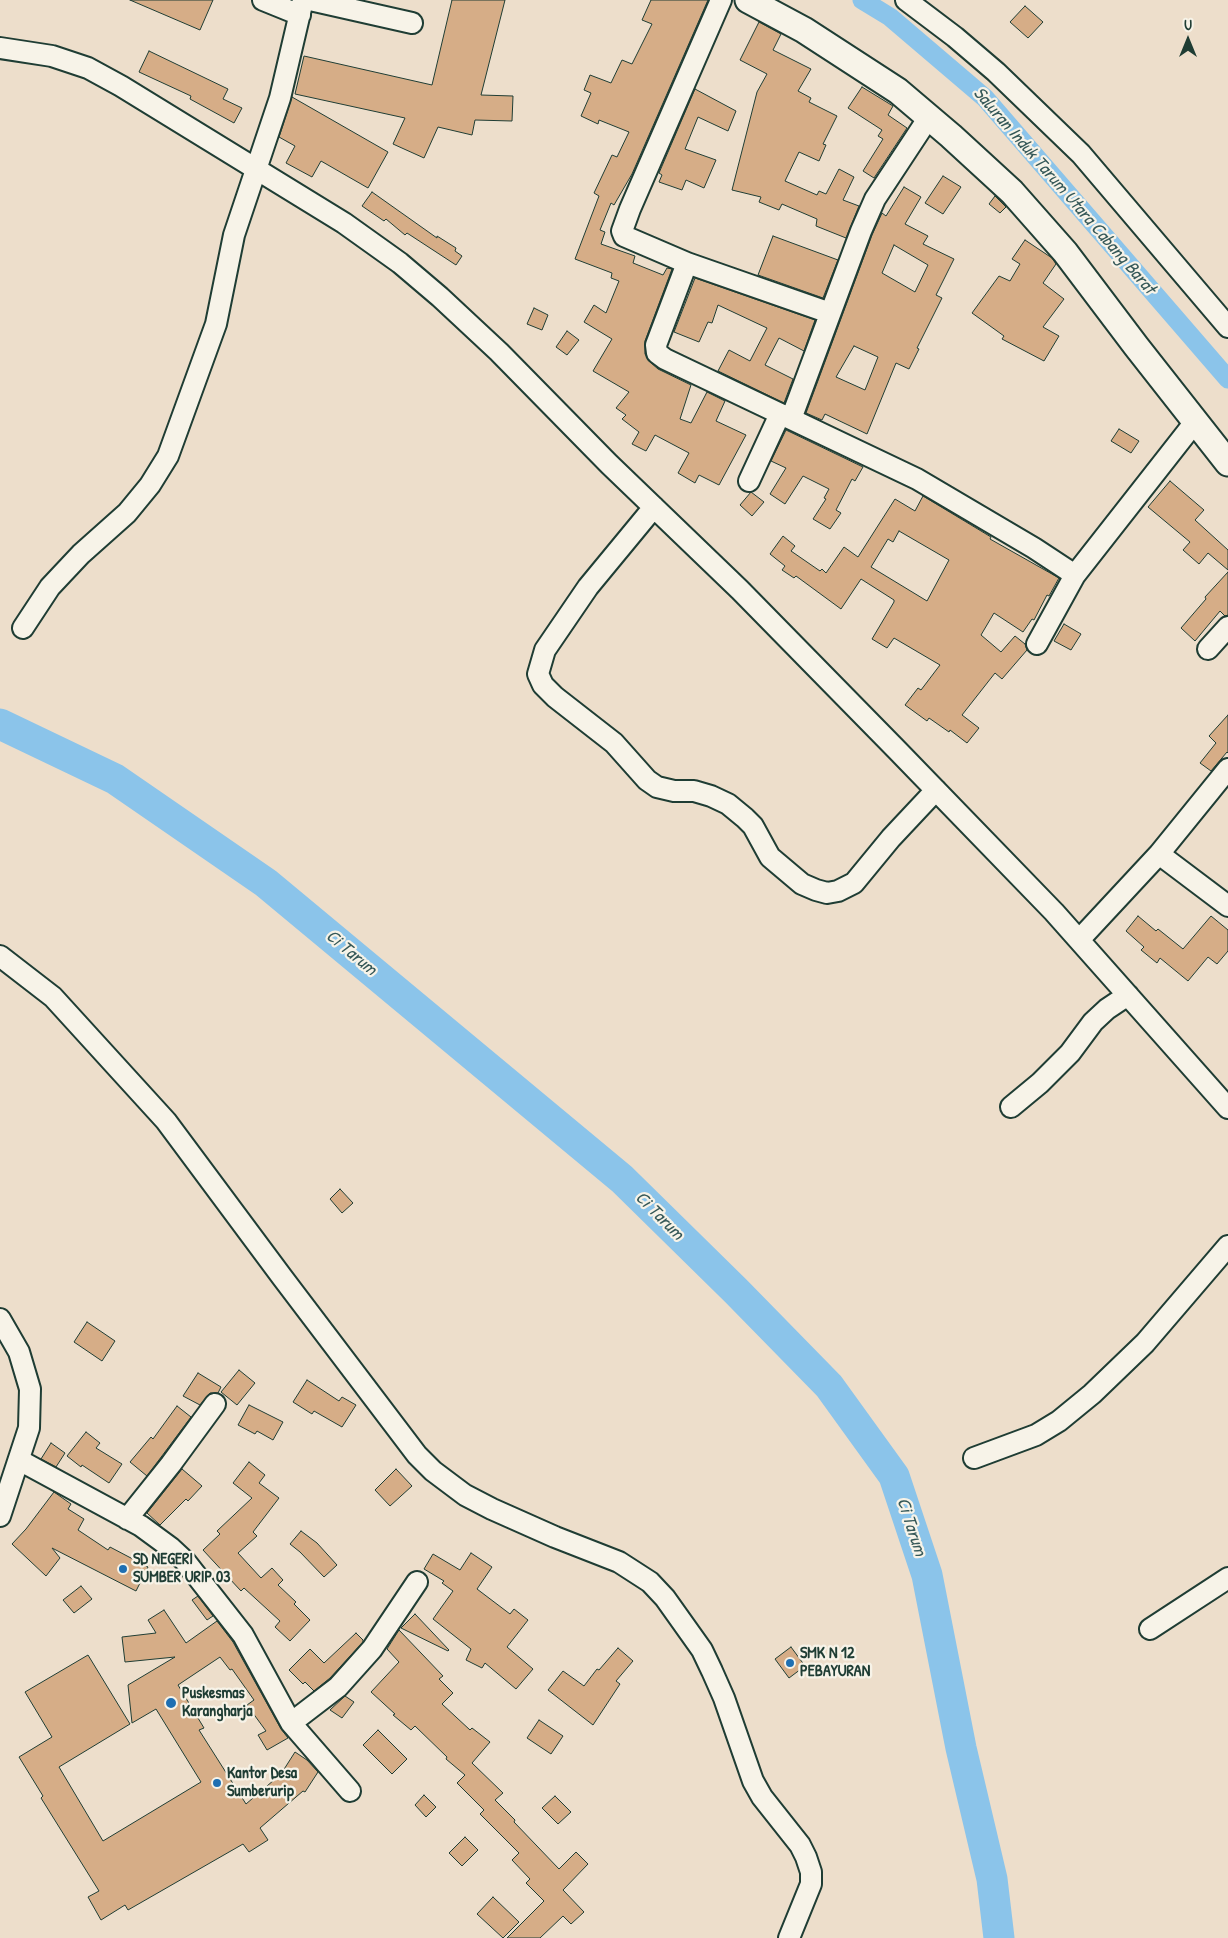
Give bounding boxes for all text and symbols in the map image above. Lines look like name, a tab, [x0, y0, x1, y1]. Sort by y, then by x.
north arrow	[1163, 15, 1213, 65]
text: U	[1184, 15, 1192, 34]
water label: Saluran Induk Tarum Utara Cabang Barat	[968, 83, 1160, 299]
water label: Ci Tarum	[321, 925, 381, 981]
water label: Ci Tarum	[630, 1187, 688, 1245]
water label: Ci Tarum	[891, 1495, 931, 1559]
place label: SD NEGERI SUMBER URIP 03	[133, 1550, 230, 1588]
marker: SD NEGERI SUMBER URIP 03	[117, 1563, 129, 1575]
place label: SMK N 12 PEBAYURAN	[800, 1644, 870, 1682]
marker: SMK N 12 PEBAYURAN	[784, 1657, 796, 1669]
place label: Puskesmas Karangharja	[182, 1684, 253, 1722]
marker: Puskesmas Karangharja	[164, 1696, 178, 1710]
place label: Kantor Desa Sumberurip	[227, 1764, 297, 1802]
marker: Kantor Desa Sumberurip	[211, 1777, 223, 1789]

